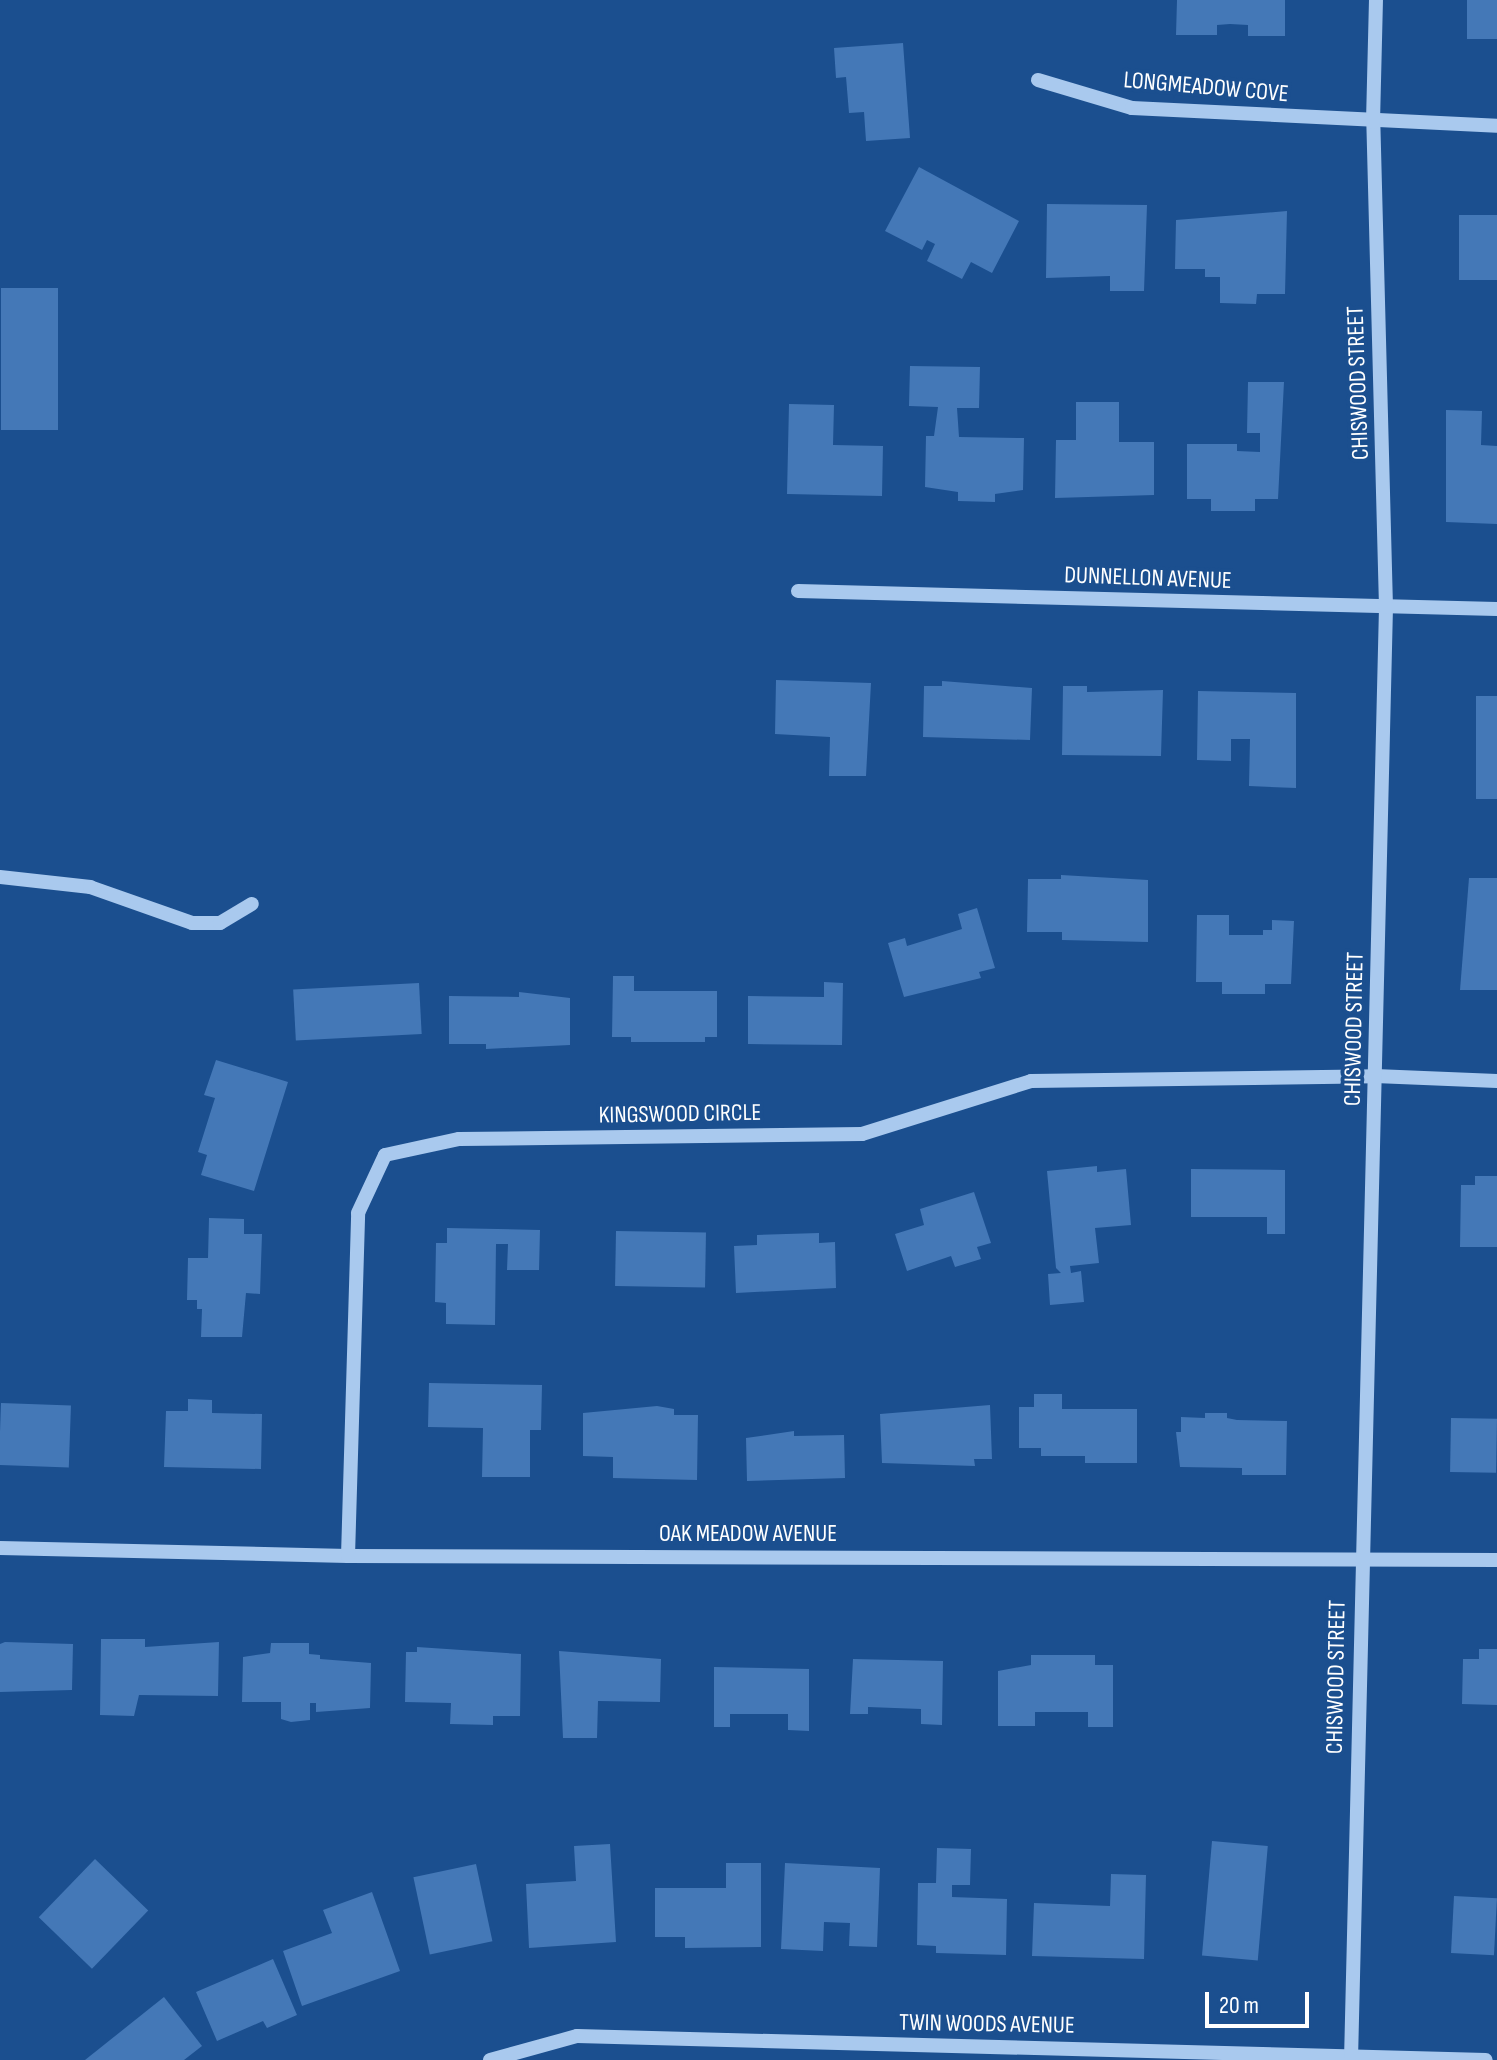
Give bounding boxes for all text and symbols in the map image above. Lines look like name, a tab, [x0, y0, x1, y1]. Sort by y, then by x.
street label: LONGMEADOW COVE	[1122, 65, 1290, 109]
street label: CHISWOOD STREET	[1341, 305, 1375, 461]
street label: DUNNELLON AVENUE	[1064, 561, 1232, 595]
street label: CHISWOOD STREET	[1338, 952, 1370, 1106]
street label: KINGSWOOD CIRCLE	[598, 1098, 762, 1130]
street label: OAK MEADOW AVENUE	[659, 1520, 837, 1548]
street label: CHISWOOD STREET	[1320, 1600, 1352, 1754]
scale bar	[1209, 1976, 1313, 2026]
text: 20 m	[1219, 1991, 1259, 2020]
street label: TWIN WOODS AVENUE	[899, 2008, 1075, 2040]

